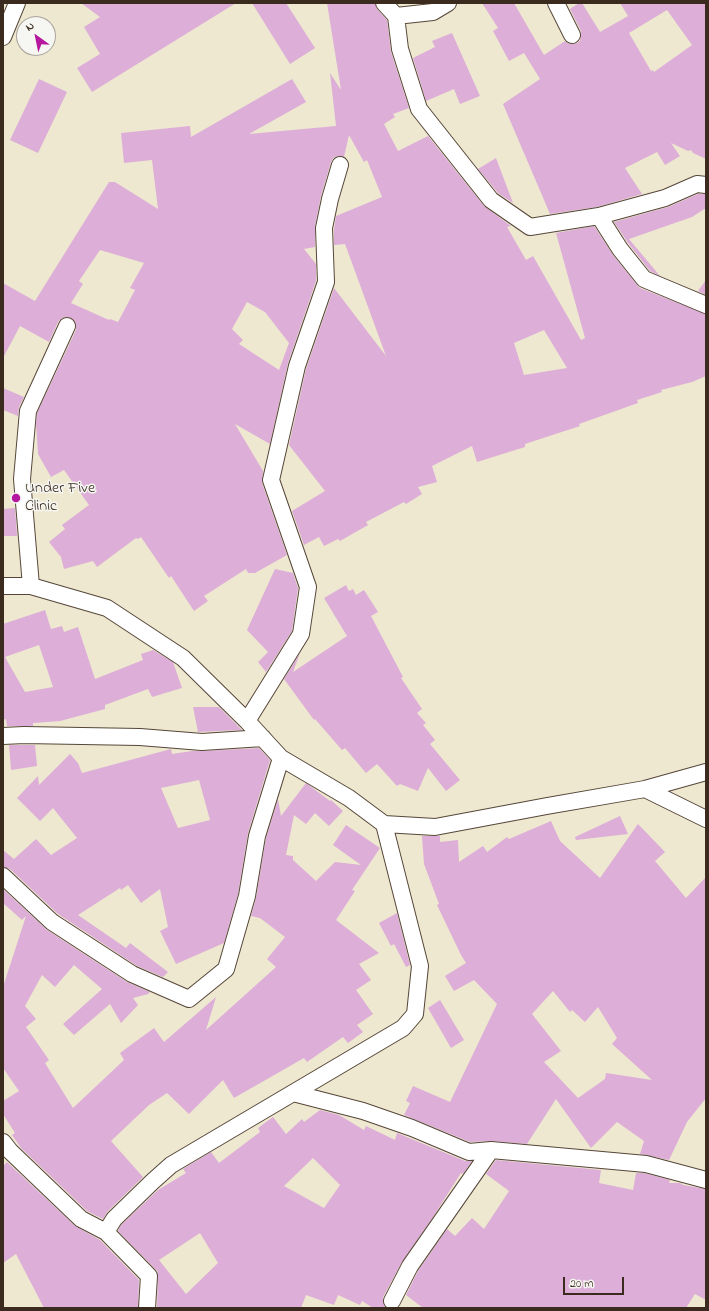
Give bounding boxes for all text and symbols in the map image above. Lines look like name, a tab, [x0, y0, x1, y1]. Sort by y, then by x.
north arrow	[16, 16, 56, 56]
text: N	[23, 18, 37, 36]
place label: Under Five Clinic	[25, 479, 95, 517]
marker: Under Five Clinic	[10, 492, 22, 504]
scale bar	[565, 1269, 626, 1295]
text: 20 m	[570, 1275, 593, 1293]

